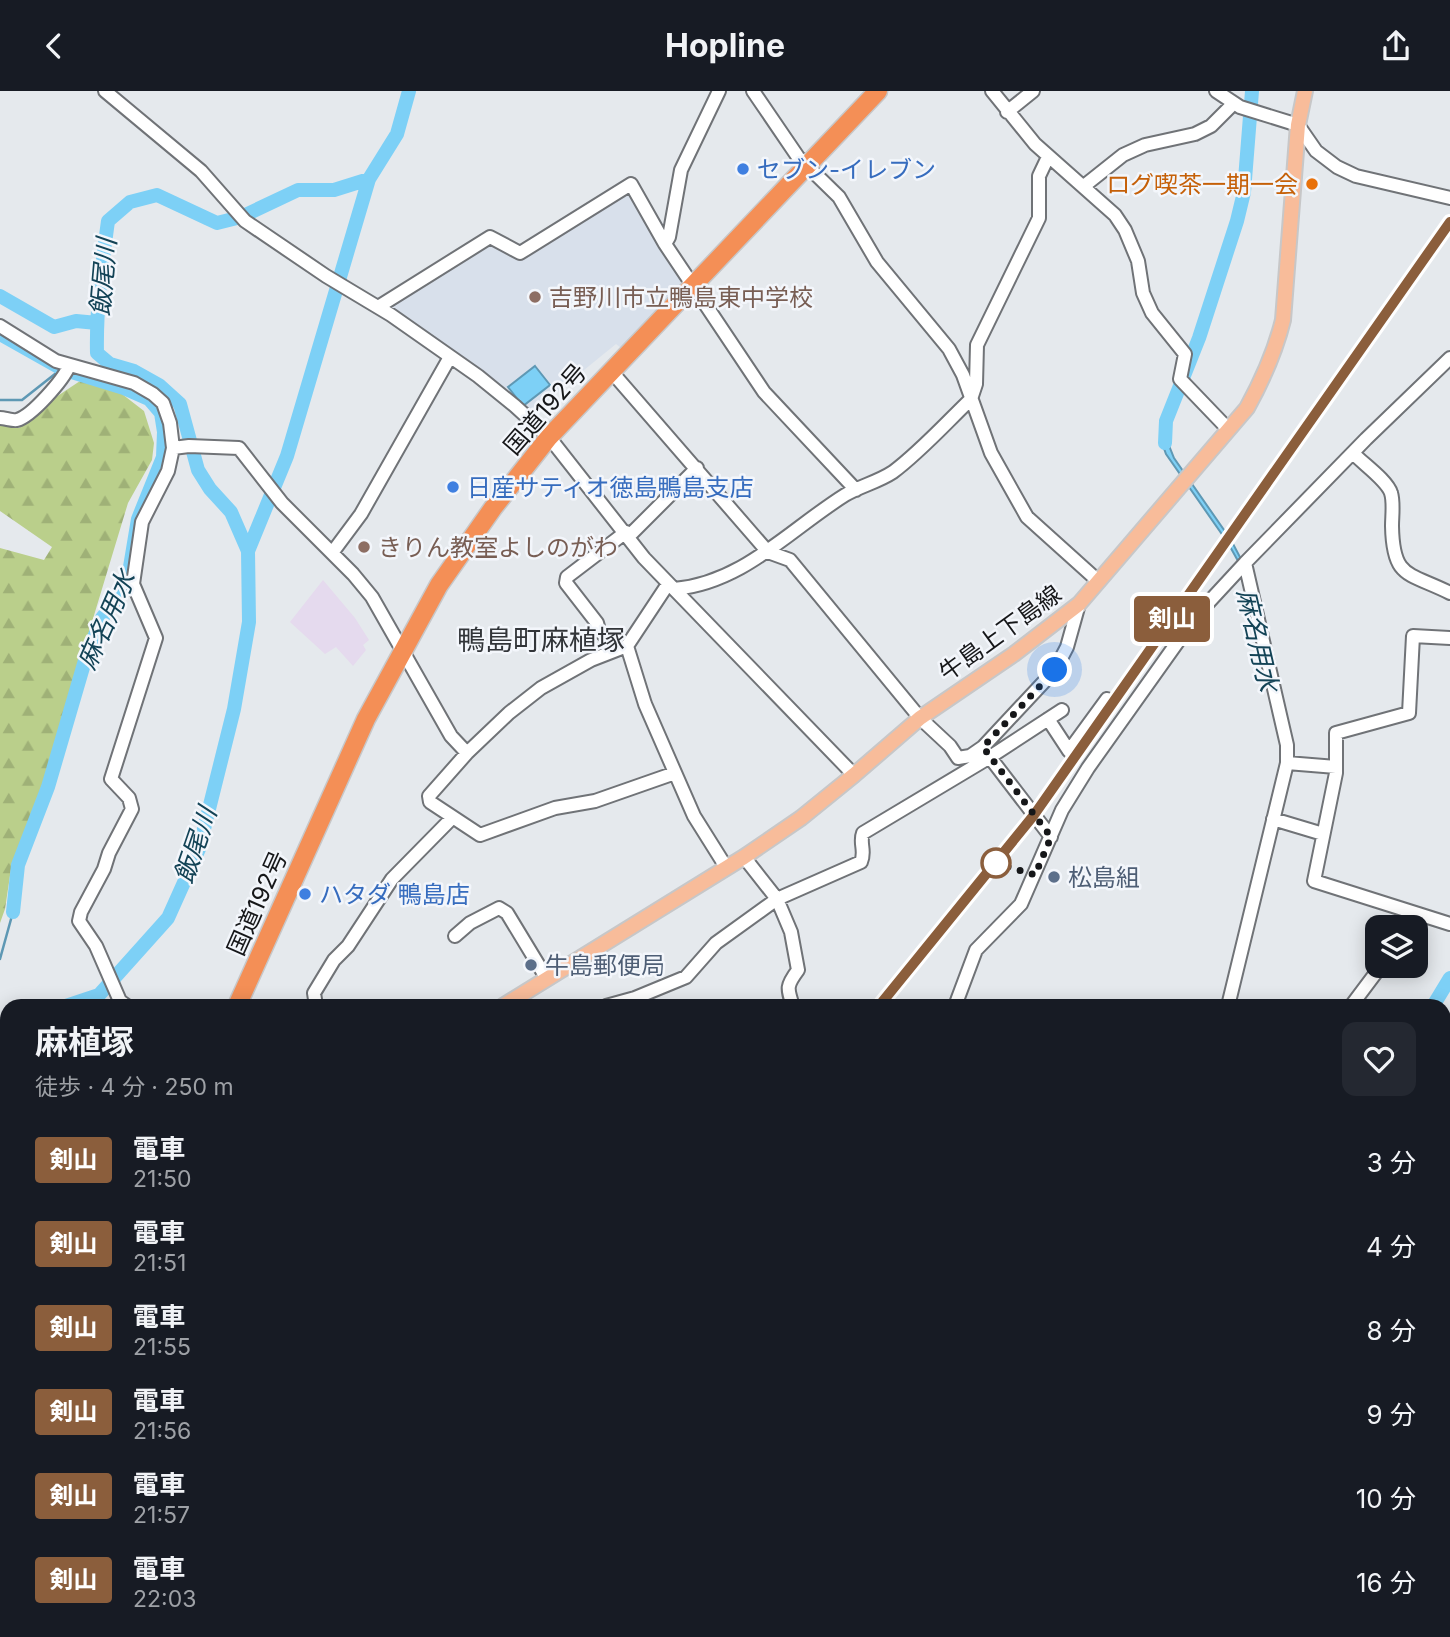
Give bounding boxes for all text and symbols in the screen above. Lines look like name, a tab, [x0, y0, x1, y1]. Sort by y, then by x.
text: Hopline	[665, 26, 785, 65]
icon: back	[35, 27, 73, 65]
icon: share	[1377, 27, 1415, 65]
place label: セブン-イレブン	[757, 155, 936, 184]
marker: セブン-イレブン	[735, 161, 751, 177]
place label: ログ喫茶一期一会	[1106, 170, 1298, 199]
marker: ログ喫茶一期一会	[1304, 176, 1320, 192]
water label: 飯尾川	[84, 234, 122, 317]
place label: 吉野川市立鴨島東中学校	[549, 283, 813, 312]
marker: 吉野川市立鴨島東中学校	[527, 289, 543, 305]
street label: 国道192号	[498, 357, 592, 461]
place label: 日産サティオ徳島鴨島支店	[467, 473, 754, 502]
marker: 日産サティオ徳島鴨島支店	[445, 479, 461, 495]
place label: きりん教室よしのがわ	[378, 533, 618, 562]
marker: きりん教室よしのがわ	[356, 539, 372, 555]
water label: 麻名用水	[71, 563, 143, 674]
street label: 牛島上下島線	[933, 579, 1067, 687]
water label: 麻名用水	[1231, 586, 1285, 697]
line badge: 剣山	[1140, 596, 1204, 642]
text: 剣山	[1148, 604, 1196, 633]
district label: 鴨島町麻植塚	[457, 623, 625, 657]
your location	[1037, 652, 1072, 687]
water label: 飯尾川	[168, 800, 223, 887]
street label: 国道192号	[221, 846, 293, 960]
unlabelled marker	[981, 848, 1011, 878]
place label: 松島組	[1068, 863, 1140, 892]
marker: 松島組	[1046, 869, 1062, 885]
place label: ハタダ 鴨島店	[319, 880, 470, 909]
marker: ハタダ 鴨島店	[297, 886, 313, 902]
map controls	[1365, 915, 1428, 978]
button: layers	[1365, 915, 1428, 978]
place label: 牛島郵便局	[545, 951, 665, 980]
marker: 牛島郵便局	[523, 957, 539, 973]
text: 麻植塚	[35, 1022, 134, 1062]
button: heart	[1342, 1022, 1416, 1096]
text: 徒歩 · 4 分 · 250 m	[35, 1073, 234, 1101]
text: 電車	[133, 1133, 185, 1164]
text: 剣山	[50, 1145, 98, 1174]
text: 3 分	[1367, 1147, 1416, 1178]
text: 21:50	[133, 1165, 192, 1193]
text: 電車	[133, 1217, 185, 1248]
text: 剣山	[50, 1229, 98, 1258]
text: 4 分	[1366, 1231, 1416, 1262]
text: 21:51	[133, 1249, 186, 1277]
text: 電車	[133, 1301, 185, 1332]
text: 剣山	[50, 1313, 98, 1342]
text: 8 分	[1367, 1315, 1416, 1346]
text: 21:55	[133, 1333, 191, 1361]
text: 電車	[133, 1385, 185, 1416]
text: 剣山	[50, 1397, 98, 1426]
text: 9 分	[1367, 1399, 1416, 1430]
text: 21:56	[133, 1417, 191, 1445]
text: 電車	[133, 1469, 185, 1500]
text: 剣山	[50, 1481, 98, 1510]
text: 10 分	[1356, 1483, 1416, 1514]
text: 21:57	[133, 1501, 190, 1529]
text: 電車	[133, 1553, 185, 1584]
text: 剣山	[50, 1565, 98, 1594]
text: 16 分	[1356, 1567, 1416, 1598]
text: 22:03	[133, 1585, 196, 1613]

